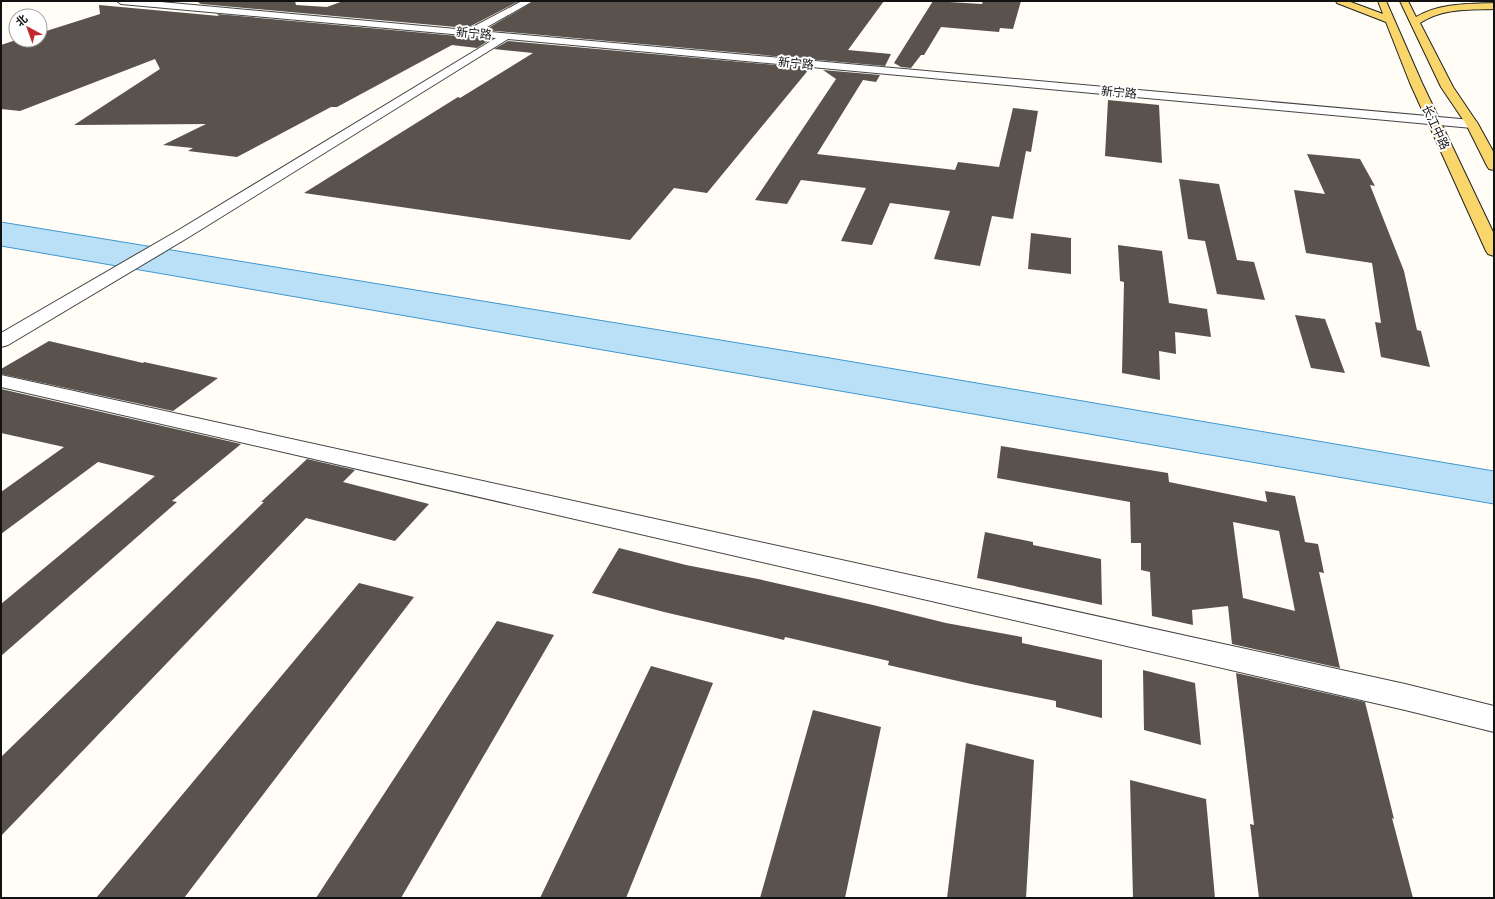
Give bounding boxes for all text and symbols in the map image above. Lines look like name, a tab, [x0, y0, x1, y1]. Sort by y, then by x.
north arrow	[8, 8, 48, 48]
text: 北	[13, 12, 30, 29]
street label: 新宁路	[455, 24, 493, 42]
street label: 新宁路	[777, 54, 815, 72]
street label: 新宁路	[1100, 83, 1138, 101]
street label: 长江中路	[1419, 102, 1453, 152]

